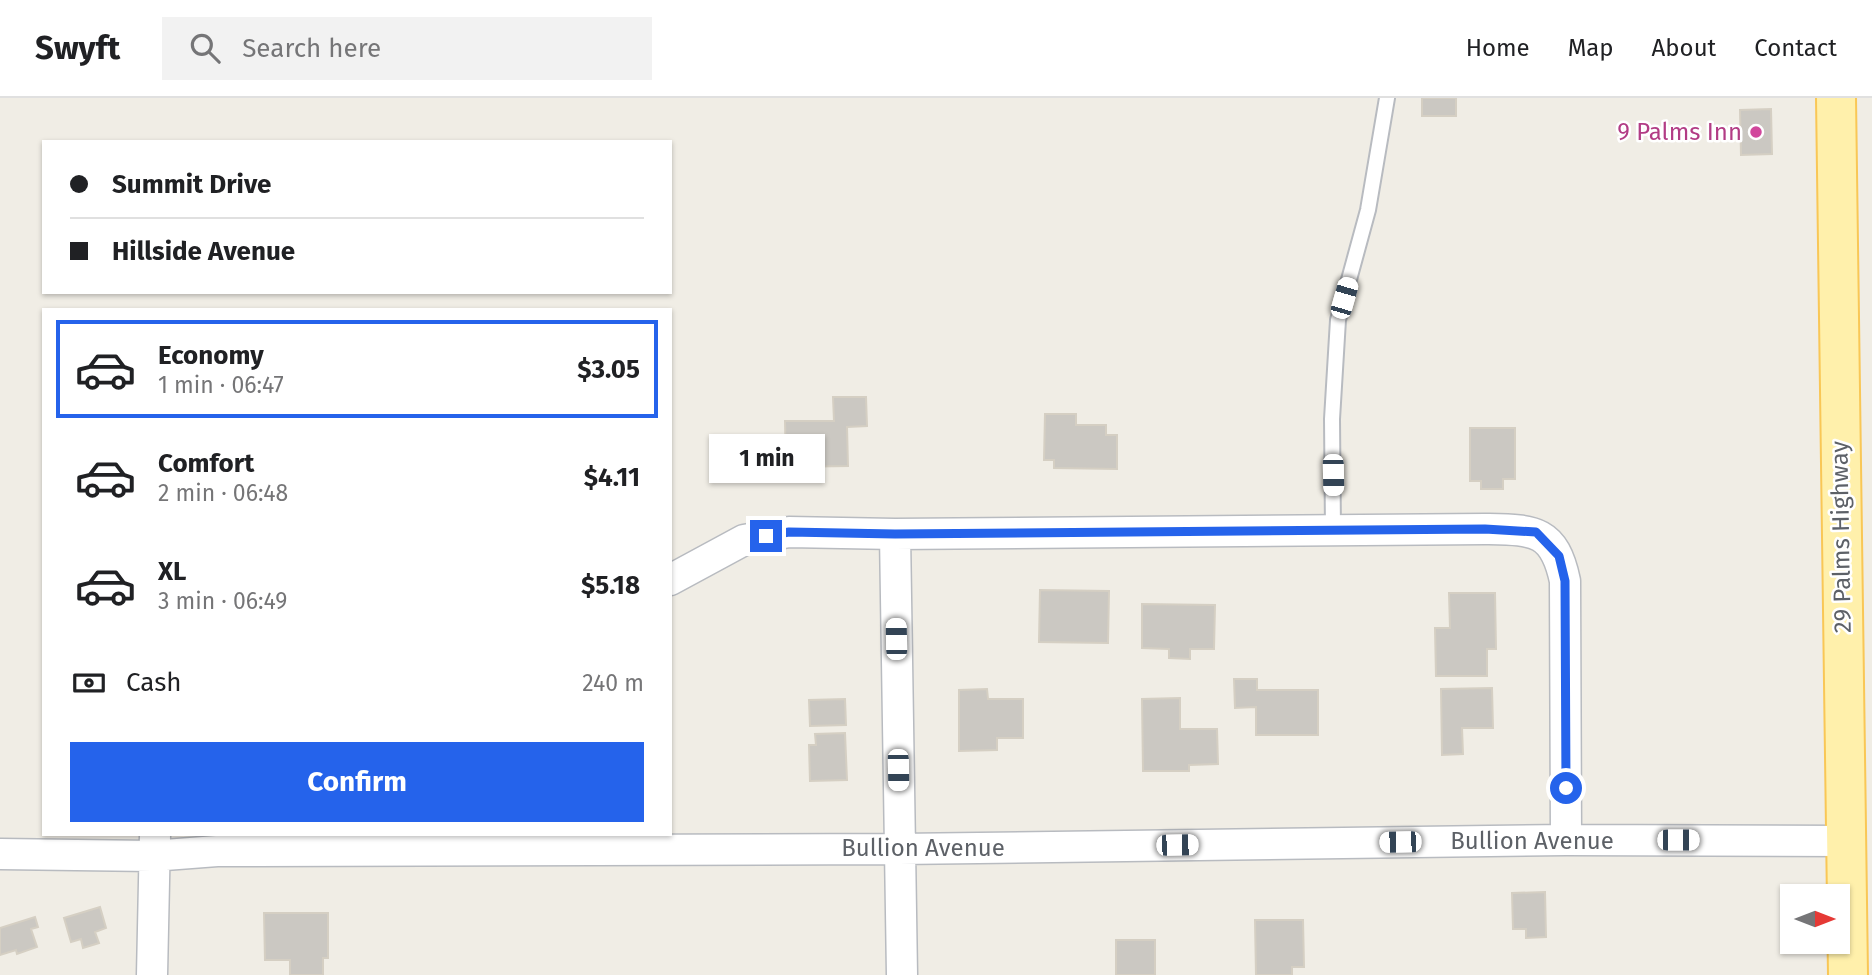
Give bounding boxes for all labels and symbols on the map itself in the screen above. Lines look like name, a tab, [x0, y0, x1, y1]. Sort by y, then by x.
place label: 9 Palms Inn	[1617, 118, 1742, 146]
marker: 9 Palms Inn	[1748, 124, 1764, 140]
car	[1329, 275, 1360, 321]
callout: 1 min	[708, 434, 824, 484]
street label: 29 Palms Highway	[1825, 440, 1857, 633]
car	[1323, 454, 1344, 496]
route end	[750, 520, 782, 552]
car	[886, 618, 907, 660]
car	[888, 749, 909, 791]
route start	[1550, 772, 1582, 804]
street label: Bullion Avenue	[1450, 827, 1614, 855]
car	[1658, 830, 1700, 851]
car	[1379, 831, 1422, 853]
street label: Bullion Avenue	[841, 834, 1005, 862]
car	[1156, 834, 1199, 856]
north arrow	[1780, 884, 1850, 954]

